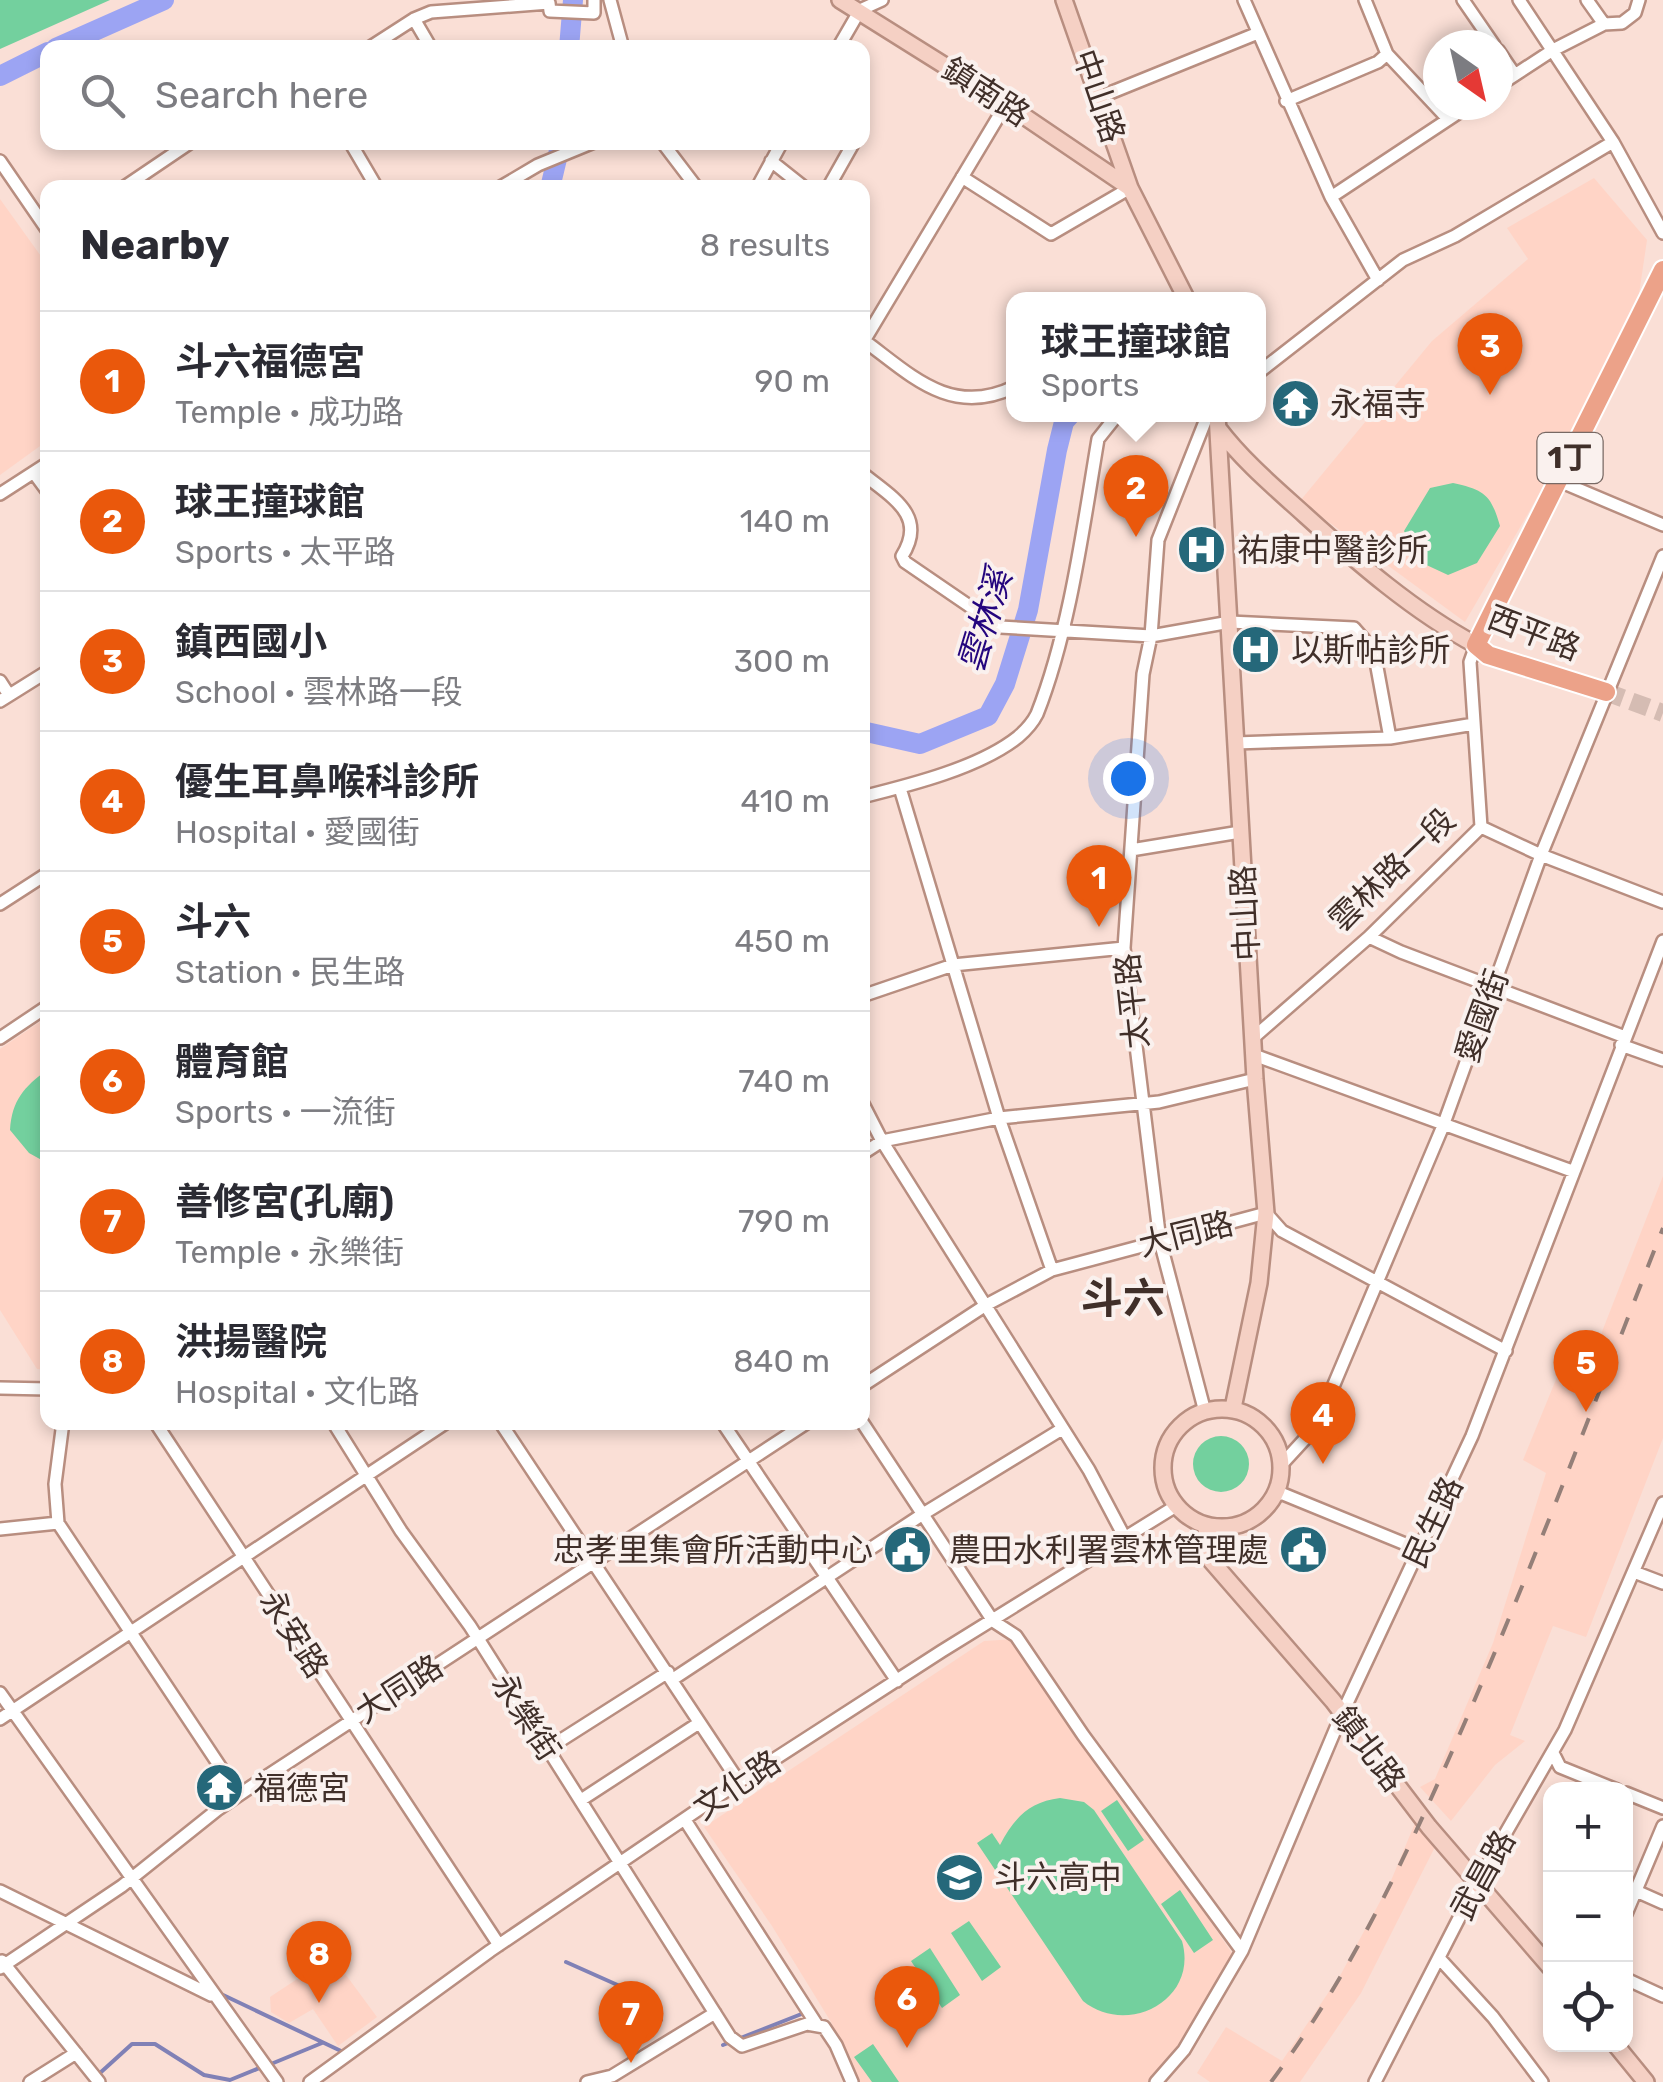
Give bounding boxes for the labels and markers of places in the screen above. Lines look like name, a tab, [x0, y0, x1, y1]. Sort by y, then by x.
pin: 3	[1458, 312, 1522, 395]
temple icon: 永福寺	[1269, 378, 1321, 430]
place label: 永福寺	[1330, 385, 1426, 423]
pin: 2	[1104, 454, 1168, 537]
hospital icon: 祐康中醫診所	[1176, 524, 1228, 576]
place label: 祐康中醫診所	[1237, 531, 1429, 569]
hospital icon: 以斯帖診所	[1230, 624, 1282, 676]
place label: 以斯帖診所	[1291, 631, 1451, 669]
pin: 1	[1066, 844, 1132, 927]
pin: 5	[1554, 1330, 1618, 1412]
pin: 4	[1290, 1382, 1356, 1464]
public building icon: 忠孝里集會所活動中心	[882, 1524, 934, 1576]
public building icon: 農田水利署雲林管理處	[1278, 1524, 1330, 1576]
place label: 忠孝里集會所活動中心	[553, 1531, 873, 1569]
place label: 農田水利署雲林管理處	[949, 1531, 1269, 1569]
temple icon: 福德宮	[193, 1762, 245, 1814]
place label: 福德宮	[254, 1769, 350, 1807]
school or university icon: 斗六高中	[933, 1851, 985, 1903]
place label: 斗六高中	[994, 1858, 1122, 1896]
pin: 8	[286, 1920, 352, 2003]
pin: 6	[874, 1966, 940, 2048]
pin: 7	[598, 1980, 664, 2063]

